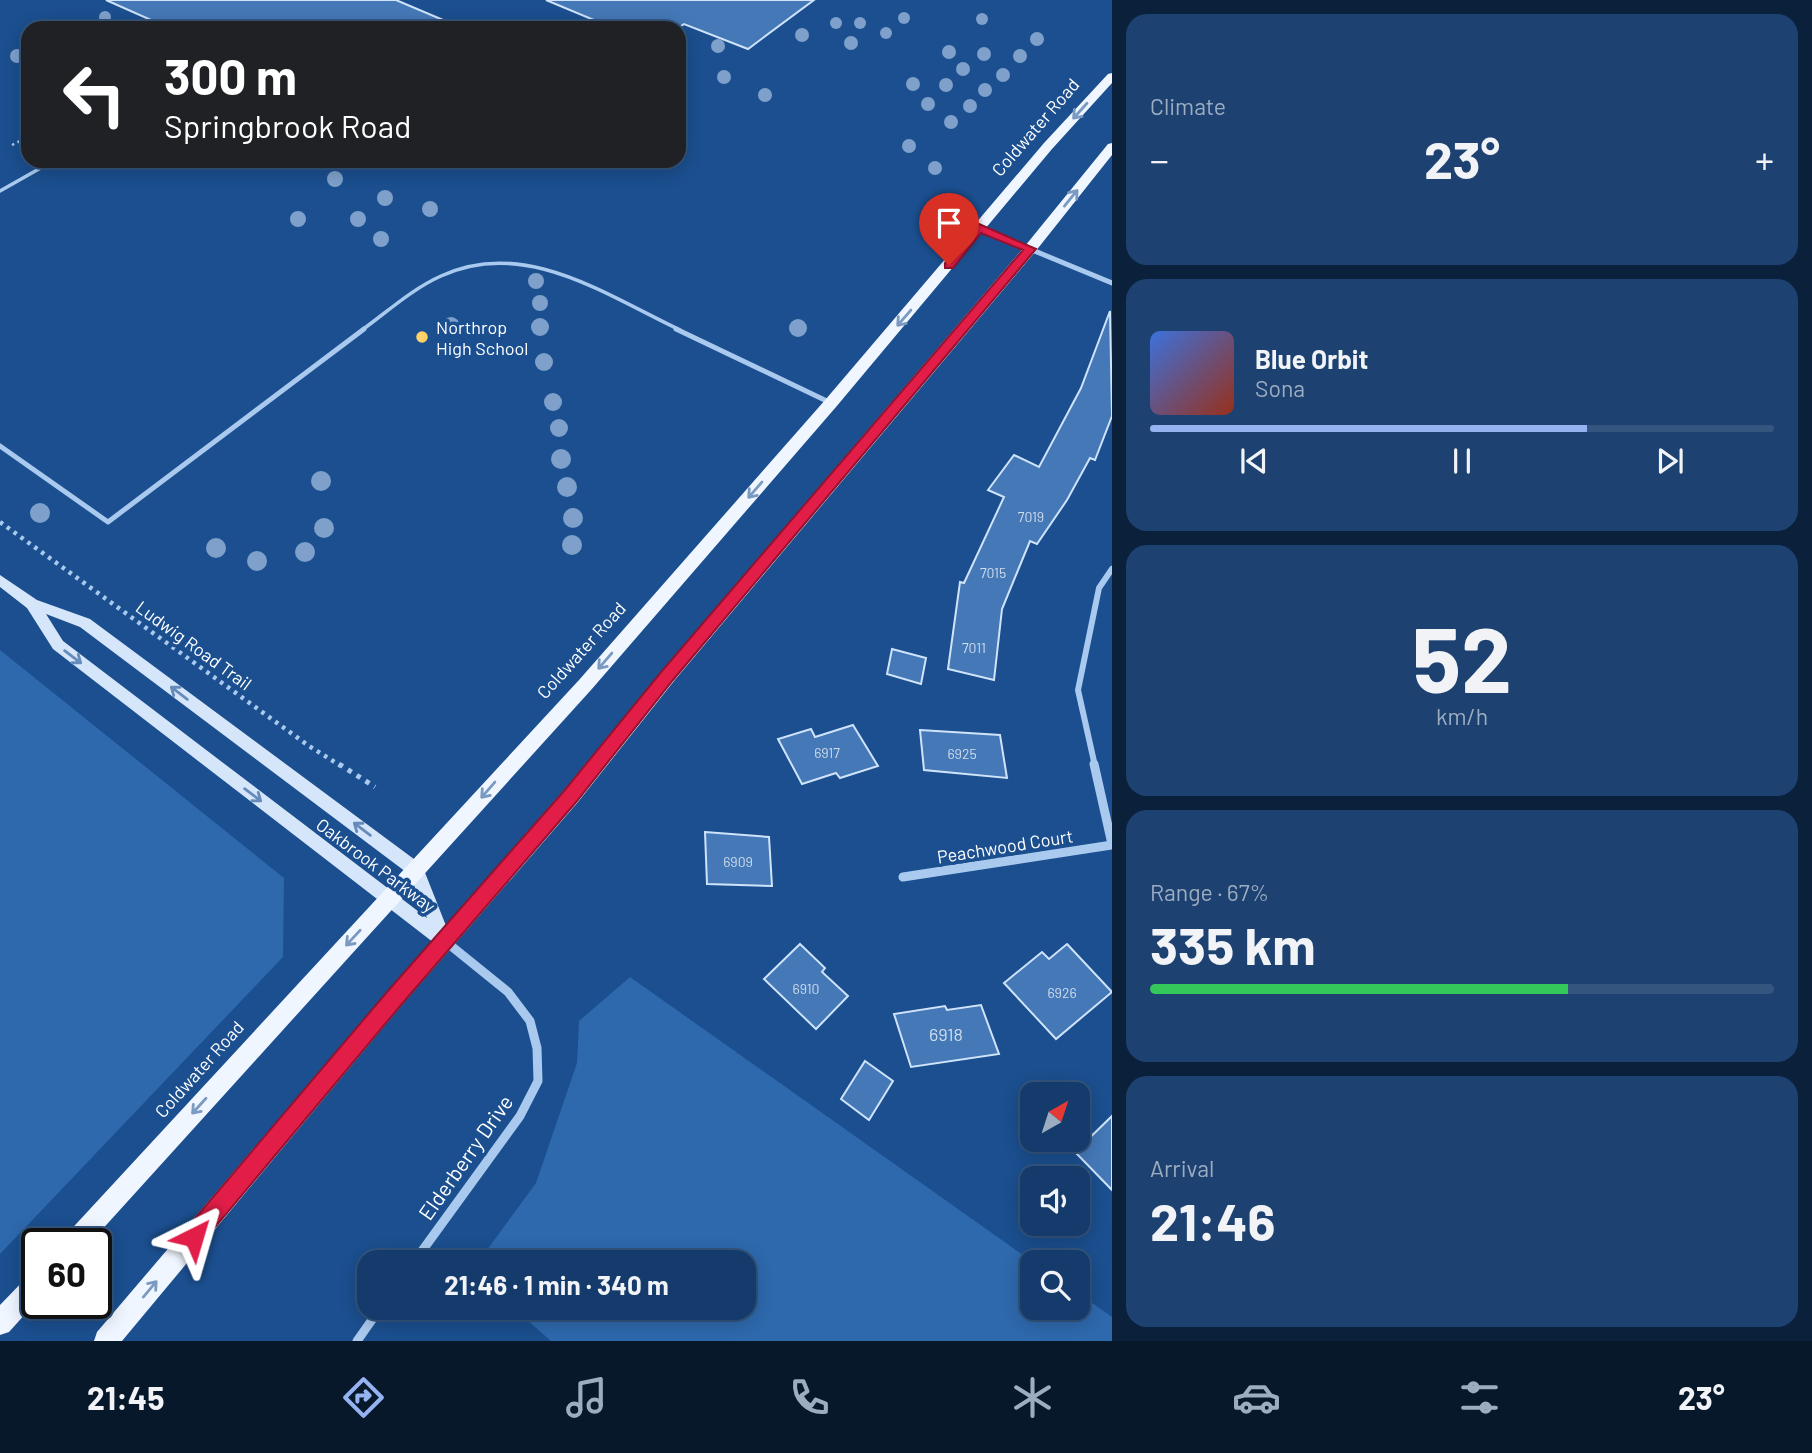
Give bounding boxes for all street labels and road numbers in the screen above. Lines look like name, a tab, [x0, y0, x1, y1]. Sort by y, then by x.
street label: Coldwater Road	[987, 74, 1083, 180]
street label: Ludwig Road Trail	[132, 596, 256, 694]
street label: Coldwater Road	[532, 597, 630, 703]
street label: Oakbrook Parkway	[312, 813, 440, 917]
street label: Peachwood Court	[935, 824, 1075, 868]
street label: Coldwater Road	[150, 1016, 248, 1122]
street label: Elderberry Drive	[413, 1090, 517, 1224]

